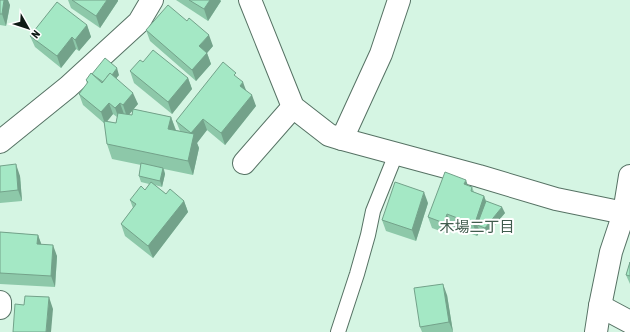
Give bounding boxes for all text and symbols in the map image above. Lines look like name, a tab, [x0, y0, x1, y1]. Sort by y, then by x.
north arrow	[8, 8, 48, 48]
text: N	[29, 28, 42, 41]
district label: 木場二丁目	[439, 218, 515, 235]

